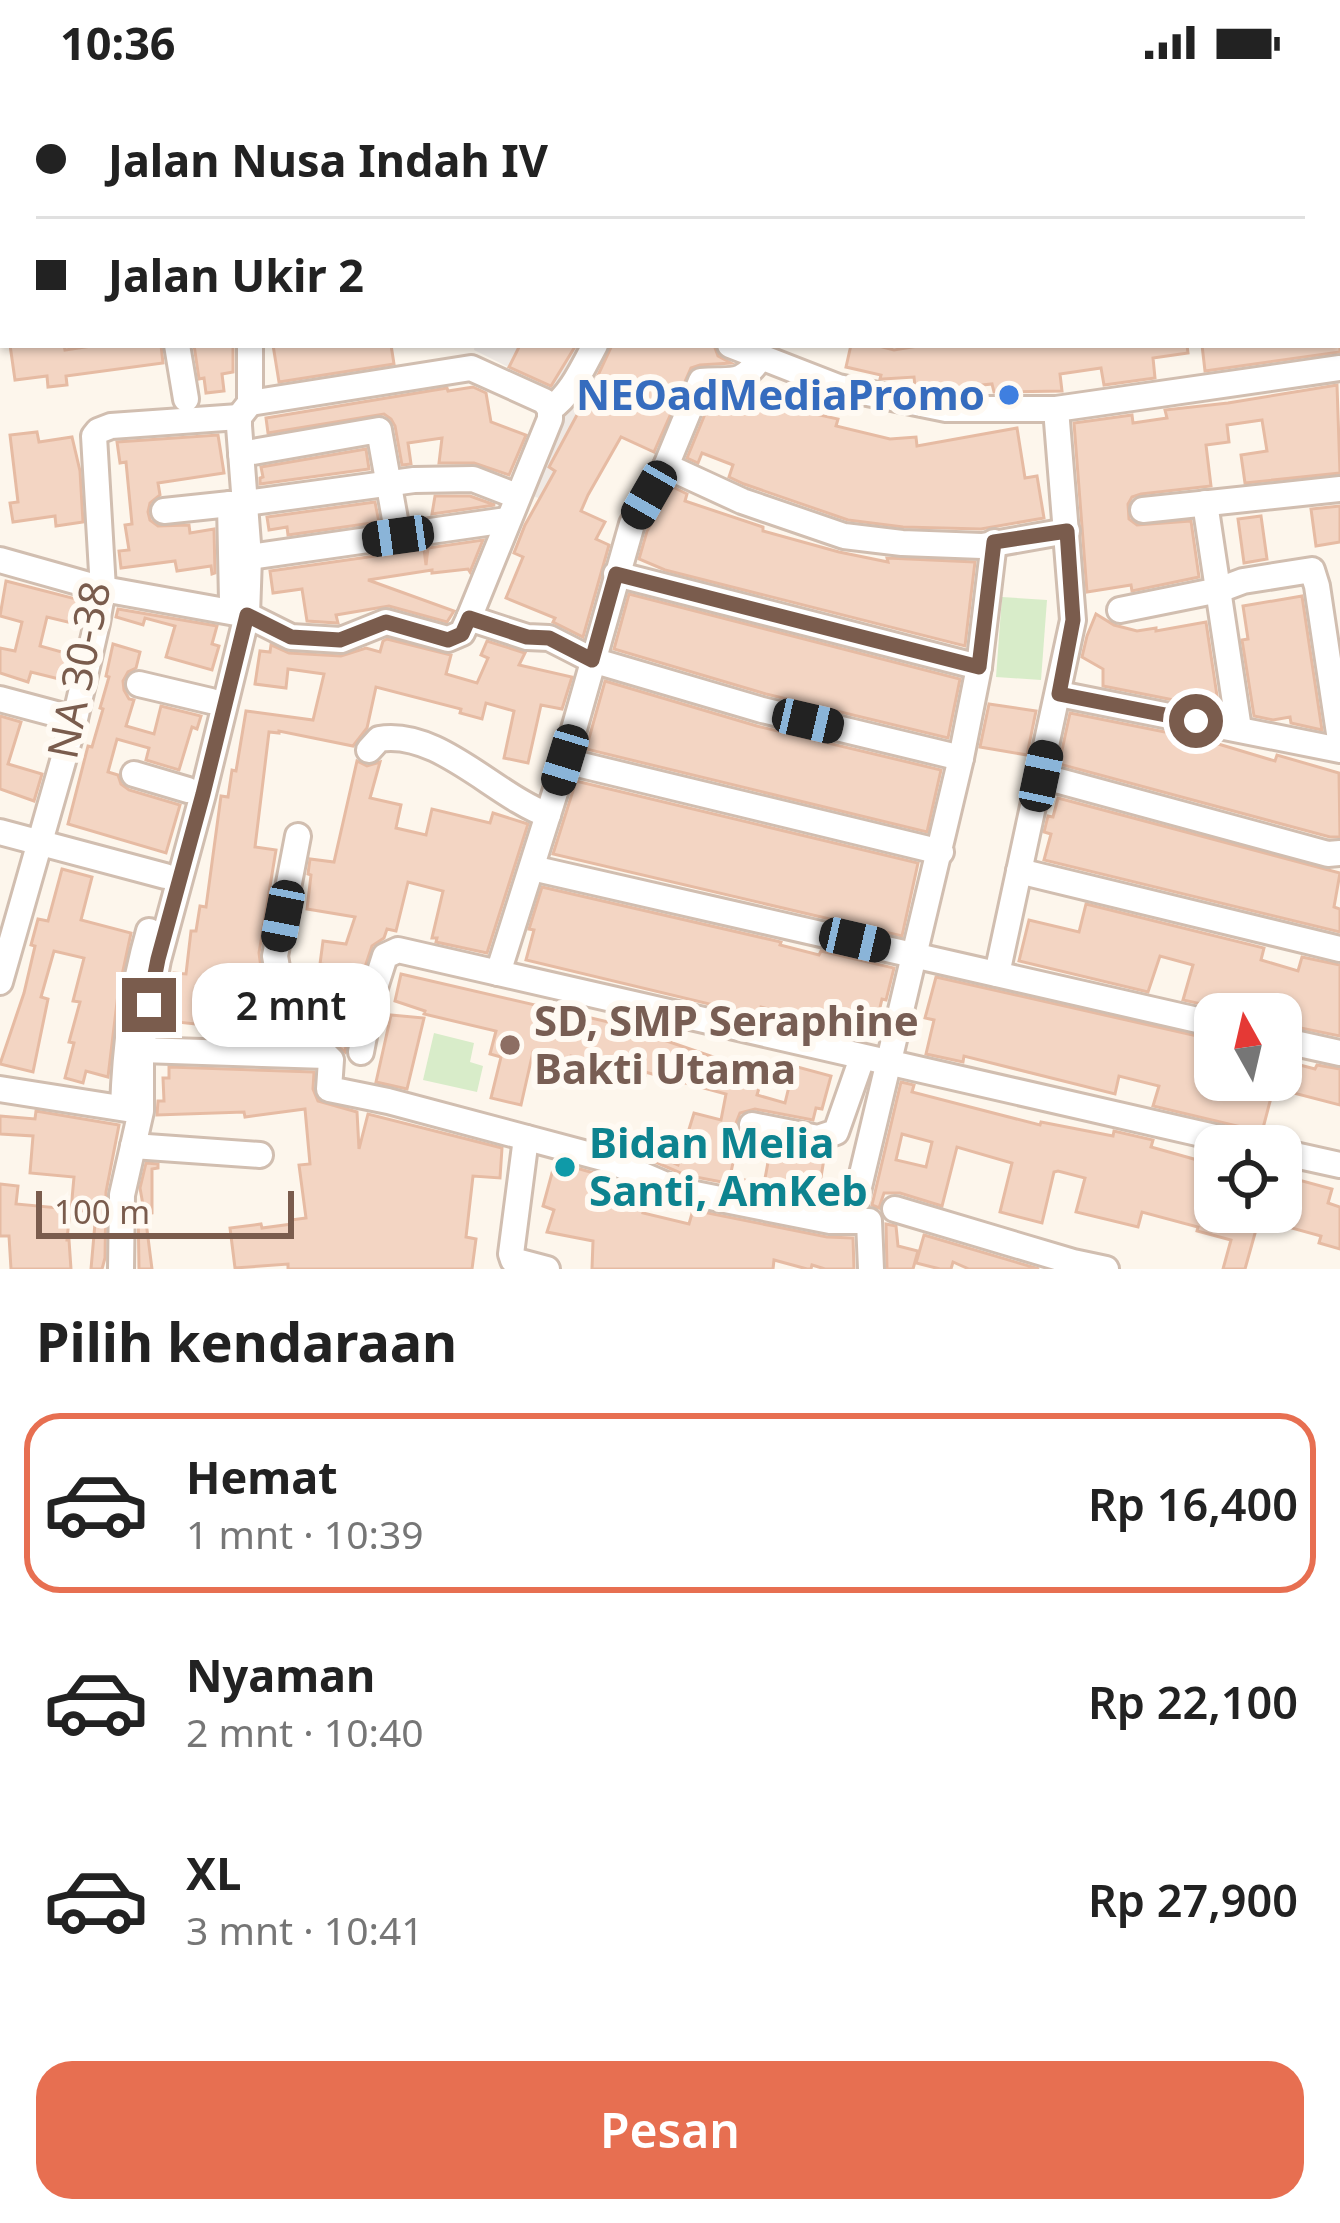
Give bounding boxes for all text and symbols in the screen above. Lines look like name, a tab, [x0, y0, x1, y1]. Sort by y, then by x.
text: 10:36	[60, 12, 176, 73]
text: Jalan Nusa Indah IV	[108, 129, 548, 190]
text: Jalan Ukir 2	[108, 244, 364, 305]
place label: NEOadMediaPromo	[576, 365, 985, 422]
marker: NEOadMediaPromo	[996, 382, 1022, 408]
car	[615, 455, 683, 535]
car	[360, 513, 436, 559]
street label: NA 30-38	[32, 576, 123, 763]
route start	[1169, 694, 1223, 748]
car	[769, 695, 847, 747]
car	[537, 720, 593, 800]
car	[1016, 737, 1066, 815]
car	[258, 877, 308, 955]
car	[816, 914, 894, 966]
callout: 2 mnt	[191, 963, 389, 1047]
route end	[122, 978, 176, 1032]
text: 2 mnt	[236, 978, 346, 1031]
place label: SD, SMP Seraphine Bakti Utama	[534, 991, 919, 1096]
north arrow	[1194, 993, 1302, 1101]
map controls	[1194, 993, 1302, 1233]
marker: SD, SMP Seraphine Bakti Utama	[497, 1032, 523, 1058]
place label: Bidan Melia Santi, AmKeb	[589, 1113, 868, 1218]
button: locate	[1194, 1125, 1302, 1233]
marker: Bidan Melia Santi, AmKeb	[552, 1154, 578, 1180]
scale bar	[36, 1185, 294, 1238]
text: 100 m	[54, 1189, 150, 1234]
text: Pilih kendaraan	[36, 1304, 457, 1378]
text: Hemat	[186, 1446, 338, 1507]
icon: car	[42, 1449, 150, 1557]
text: Rp 16,400	[1088, 1473, 1298, 1534]
text: 1 mnt · 10:39	[186, 1507, 424, 1560]
text: Nyaman	[186, 1644, 375, 1705]
icon: car	[42, 1647, 150, 1755]
text: Rp 22,100	[1088, 1671, 1298, 1732]
text: 2 mnt · 10:40	[186, 1705, 424, 1758]
text: XL	[186, 1842, 241, 1903]
icon: car	[42, 1845, 150, 1953]
text: Rp 27,900	[1088, 1869, 1298, 1930]
text: 3 mnt · 10:41	[186, 1903, 424, 1956]
button: Pesan	[36, 2061, 1304, 2199]

